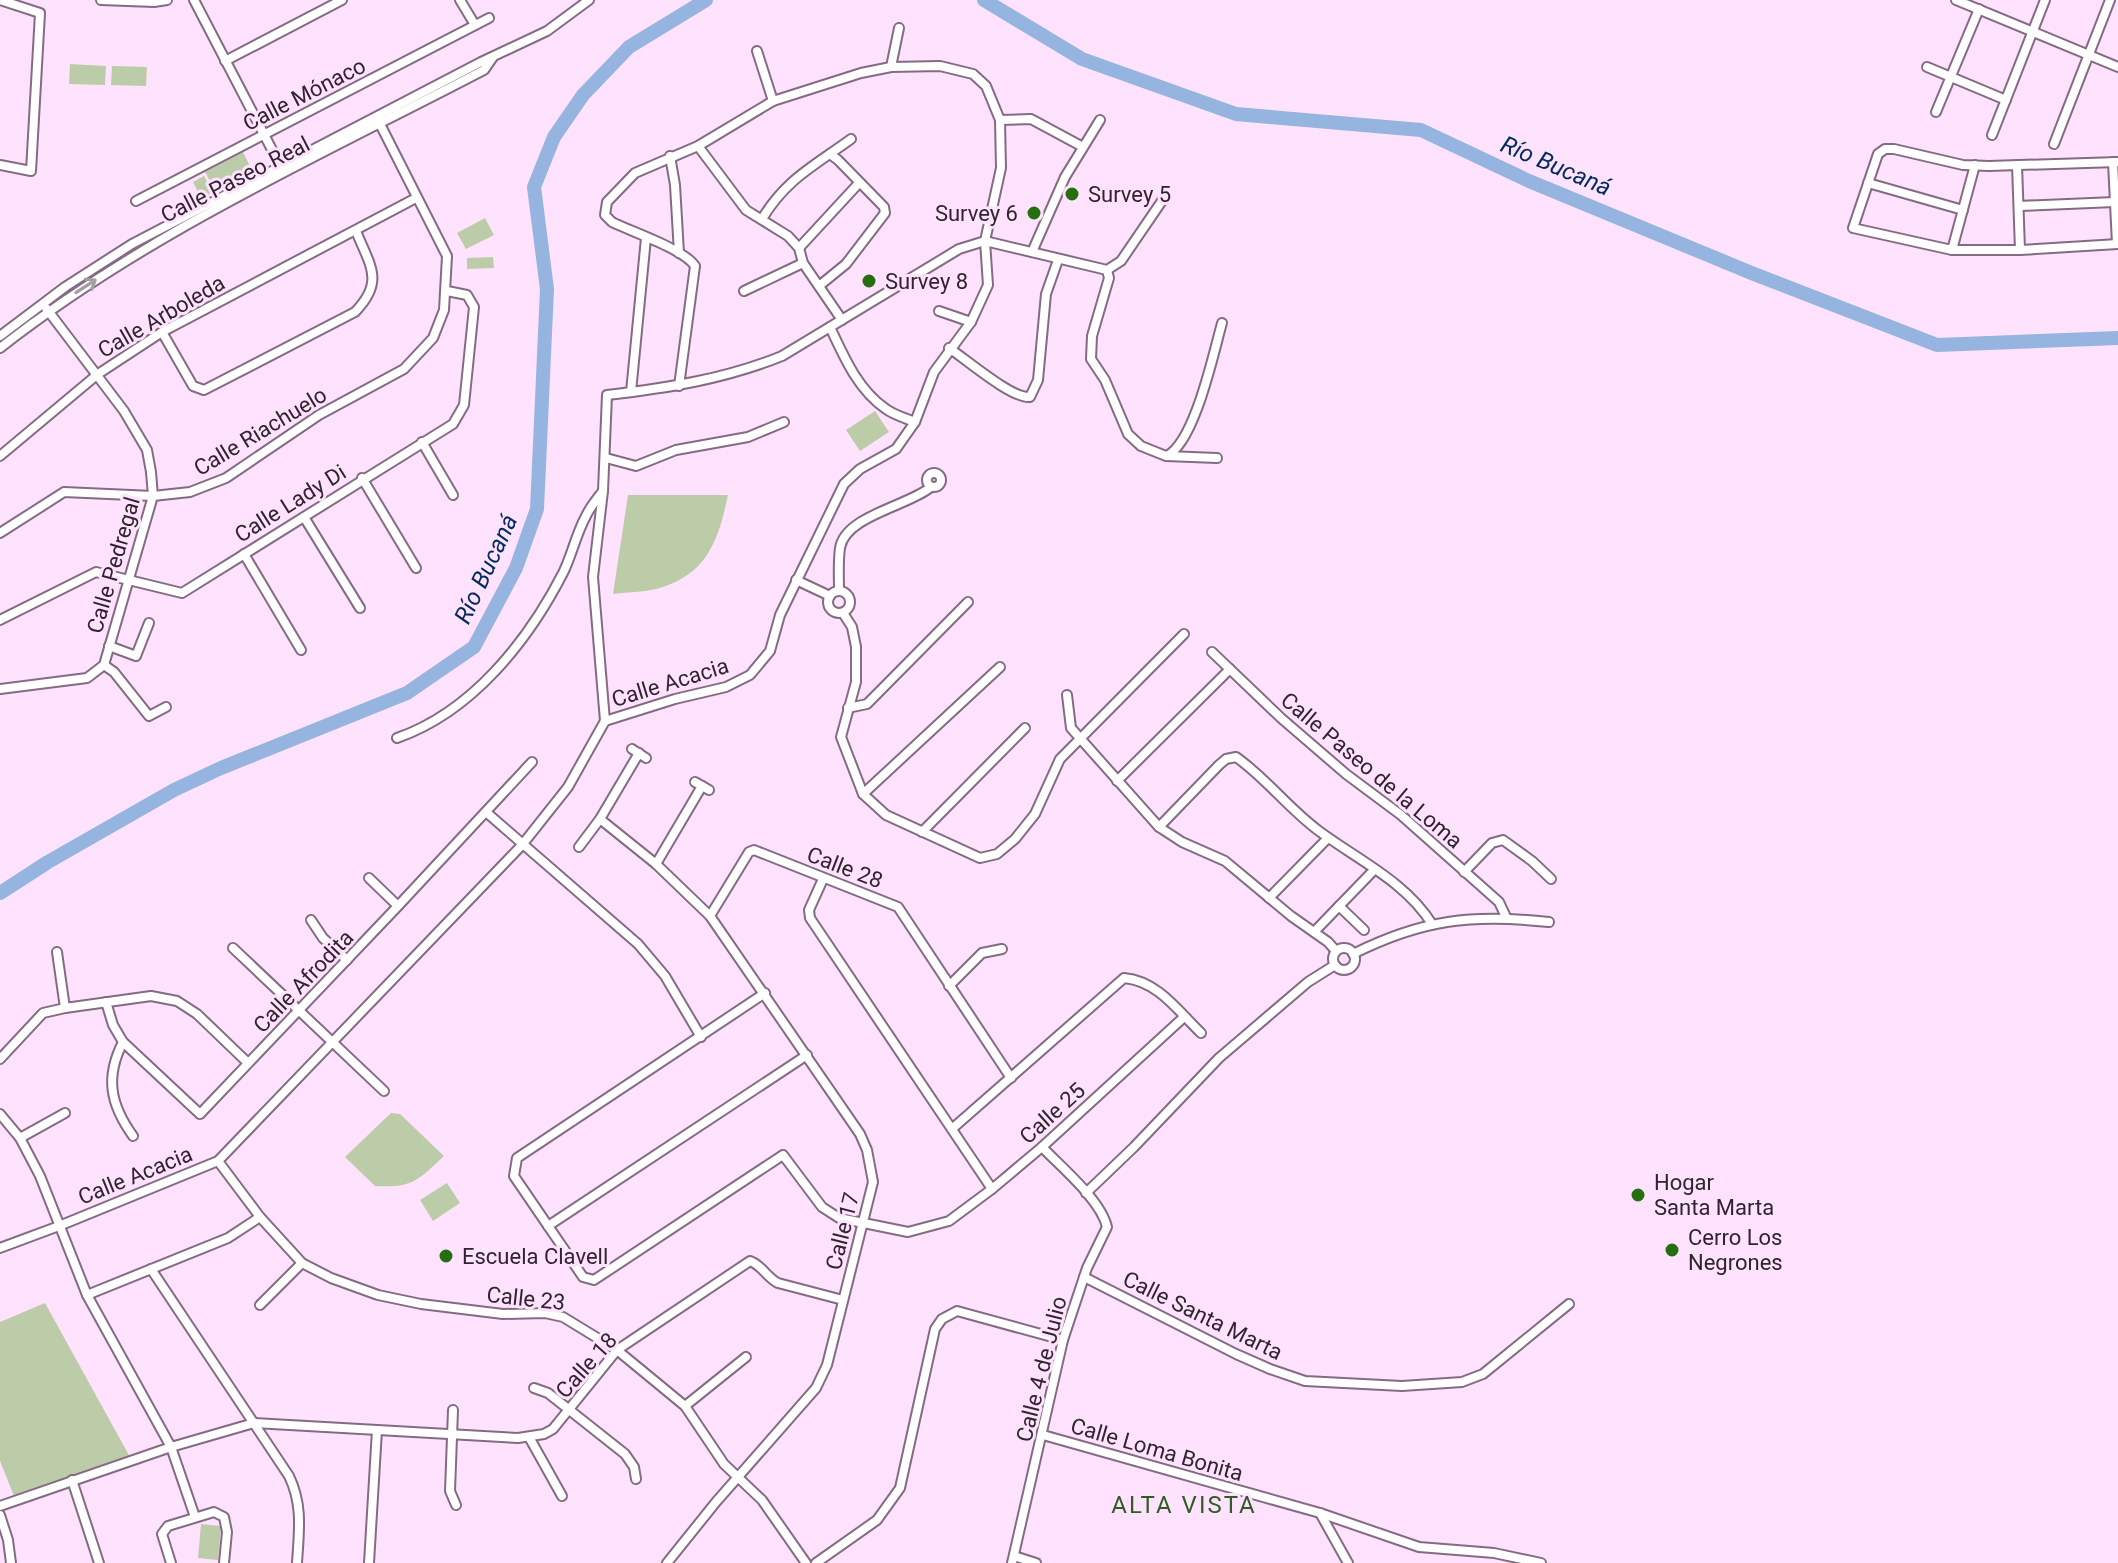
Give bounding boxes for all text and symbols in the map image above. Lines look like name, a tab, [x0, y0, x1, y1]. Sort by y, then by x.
street label: Calle Mónaco	[239, 53, 370, 136]
water label: Río Bucaná	[1497, 130, 1616, 202]
street label: Calle Paseo Real	[157, 131, 314, 228]
place label: Survey 5	[1088, 182, 1171, 207]
marker: Survey 5	[1063, 185, 1081, 203]
place label: Survey 6	[935, 201, 1018, 226]
marker: Survey 6	[1025, 204, 1043, 222]
place label: Survey 8	[885, 269, 968, 294]
street label: Calle Arboleda	[93, 270, 229, 363]
marker: Survey 8	[860, 272, 878, 290]
one-way arrow	[74, 278, 97, 294]
street label: Calle Riachuelo	[189, 382, 331, 481]
street label: Calle Lady Di	[230, 459, 350, 547]
street label: Calle Pedregal	[82, 494, 145, 636]
water label: Río Bucaná	[449, 510, 524, 628]
street label: Calle Acacia	[609, 653, 732, 712]
street label: Calle Paseo de la Loma	[1276, 687, 1467, 854]
street label: Calle 28	[804, 842, 886, 893]
street label: Calle Afrodita	[248, 925, 358, 1038]
street label: Calle 25	[1015, 1078, 1090, 1149]
street label: Calle Acacia	[75, 1141, 196, 1210]
place label: Hogar Santa Marta	[1654, 1170, 1774, 1220]
marker: Hogar Santa Marta	[1629, 1186, 1647, 1204]
street label: Calle 17	[821, 1190, 864, 1272]
place label: Cerro Los Negrones	[1688, 1225, 1783, 1275]
marker: Cerro Los Negrones	[1663, 1241, 1681, 1259]
place label: Escuela Clavell	[462, 1244, 608, 1269]
marker: Escuela Clavell	[437, 1247, 455, 1265]
street label: Calle Santa Marta	[1119, 1266, 1287, 1365]
street label: Calle 23	[485, 1282, 566, 1315]
street label: Calle 4 de Julio	[1011, 1294, 1072, 1444]
street label: Calle 18	[551, 1328, 622, 1403]
street label: Calle Loma Bonita	[1068, 1413, 1246, 1486]
district label: ALTA VISTA	[1111, 1491, 1257, 1519]

